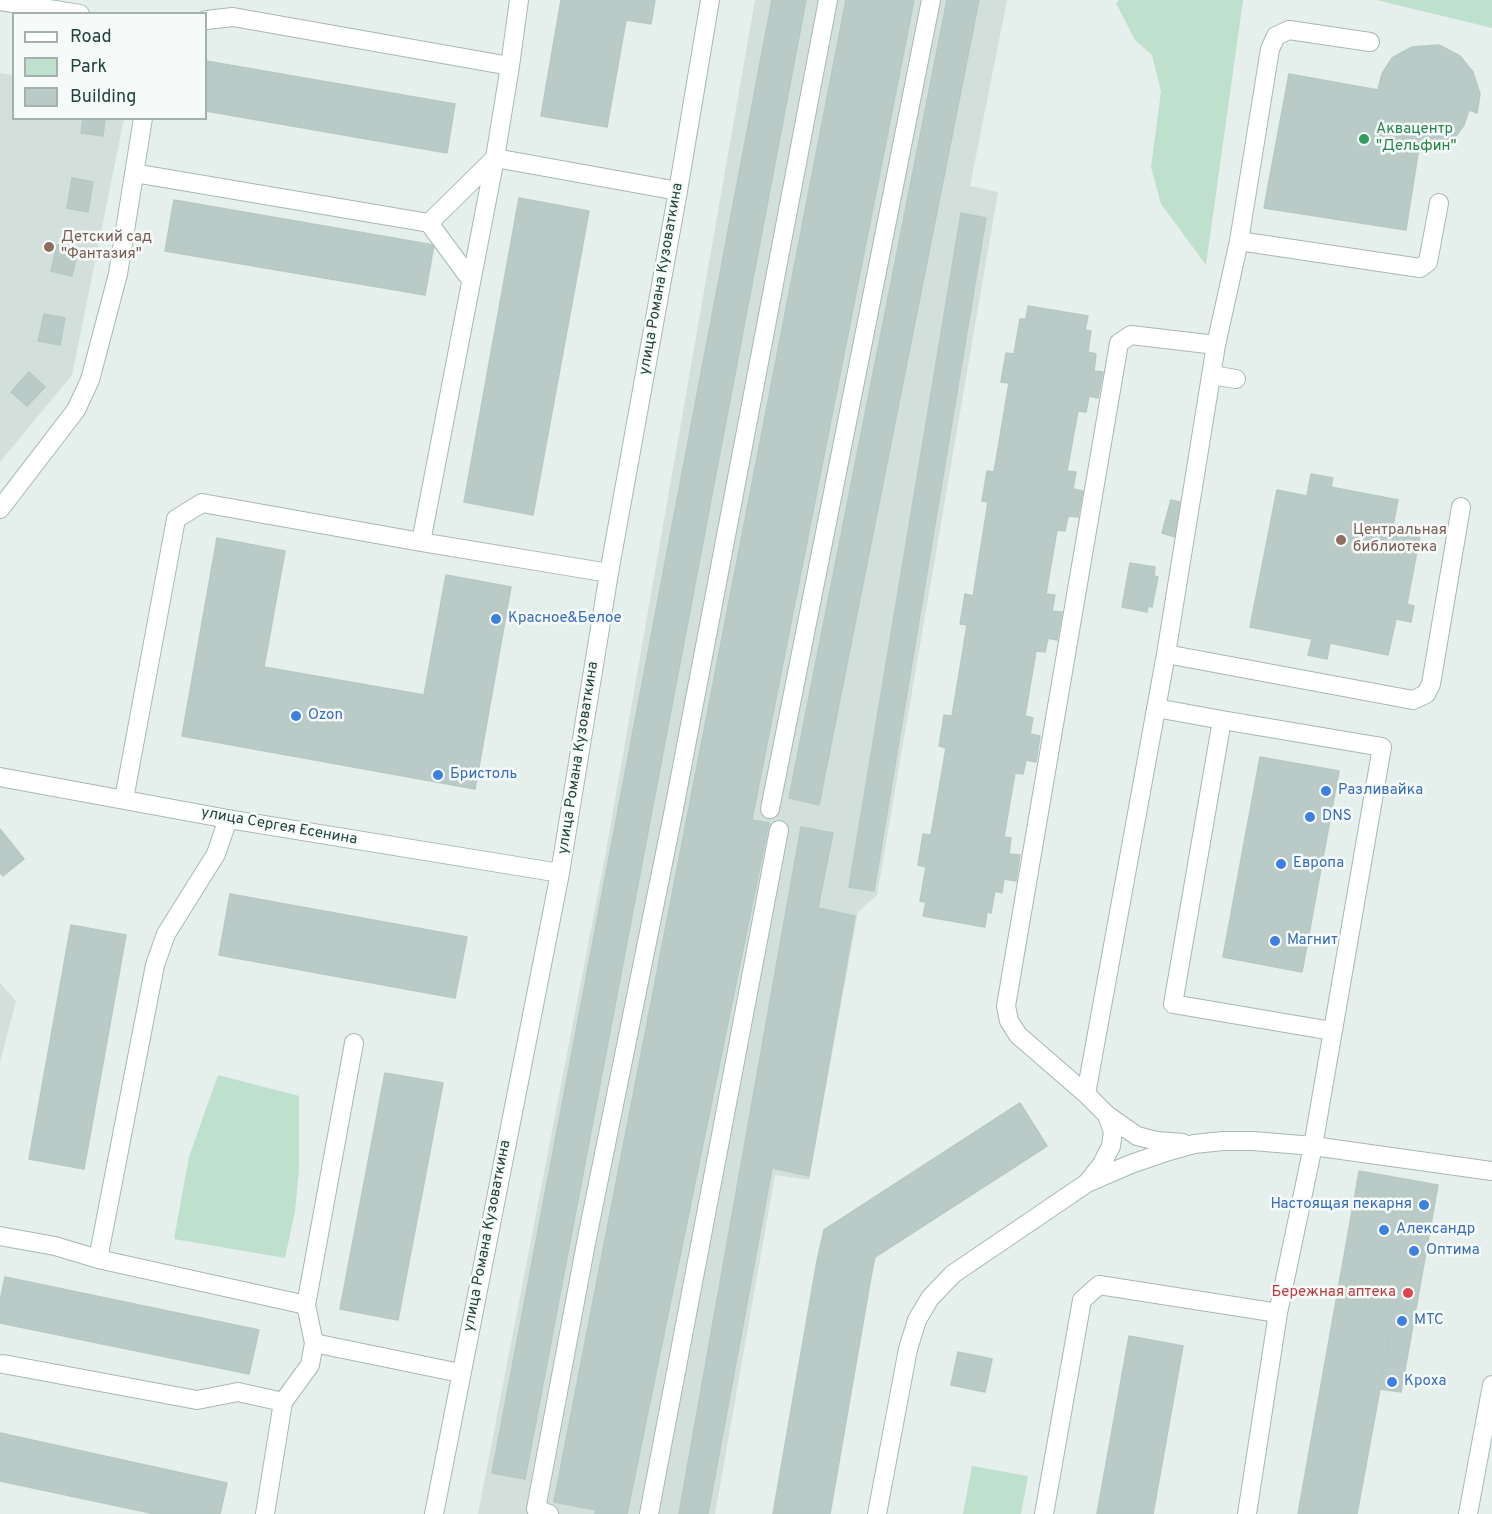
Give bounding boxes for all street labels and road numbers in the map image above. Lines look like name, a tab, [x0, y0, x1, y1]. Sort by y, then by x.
street label: улица Романа Кузоваткина	[636, 182, 688, 376]
street label: улица Романа Кузоваткина	[555, 660, 603, 856]
street label: улица Сергея Есенина	[199, 804, 359, 850]
street label: улица Романа Кузоваткина	[461, 1139, 515, 1333]

